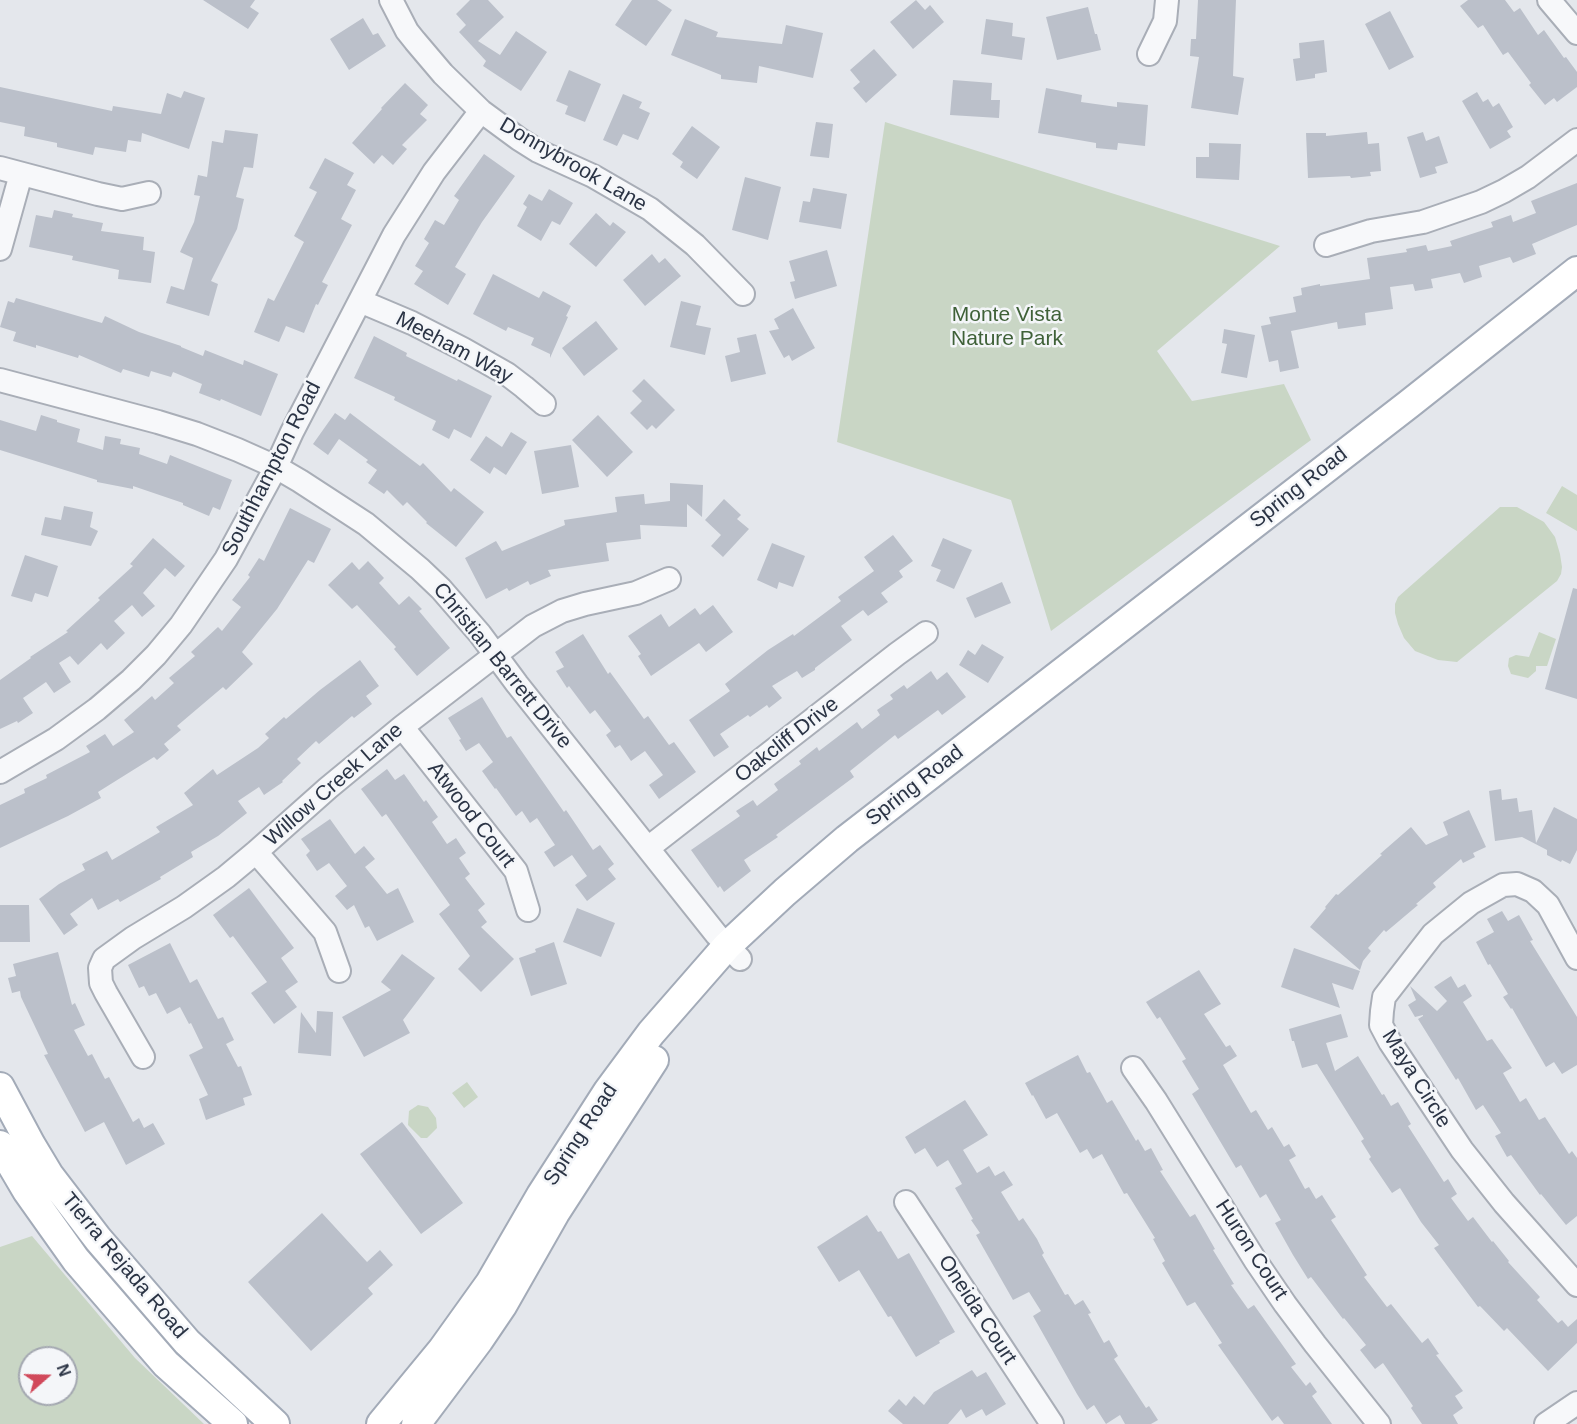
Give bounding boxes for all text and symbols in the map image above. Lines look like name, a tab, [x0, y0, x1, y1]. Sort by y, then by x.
street label: Donnybrook Lane	[495, 113, 651, 217]
park label: Monte Vista Nature Park	[951, 302, 1063, 352]
street label: Meeham Way	[391, 307, 517, 389]
street label: Southhampton Road	[217, 377, 327, 561]
street label: Spring Road	[1245, 442, 1353, 534]
street label: Christian Barrett Drive	[427, 578, 577, 754]
street label: Oakcliff Drive	[730, 692, 844, 788]
street label: Willow Creek Lane	[260, 718, 408, 852]
street label: Spring Road	[861, 740, 969, 832]
street label: Atwood Court	[422, 757, 520, 873]
street label: Maya Circle	[1376, 1025, 1456, 1133]
street label: Spring Road	[539, 1079, 623, 1191]
street label: Tierra Rejada Road	[56, 1188, 192, 1344]
street label: Huron Court	[1209, 1195, 1293, 1305]
street label: Oneida Court	[932, 1251, 1022, 1369]
north arrow	[18, 1346, 78, 1406]
text: N	[54, 1362, 73, 1379]

